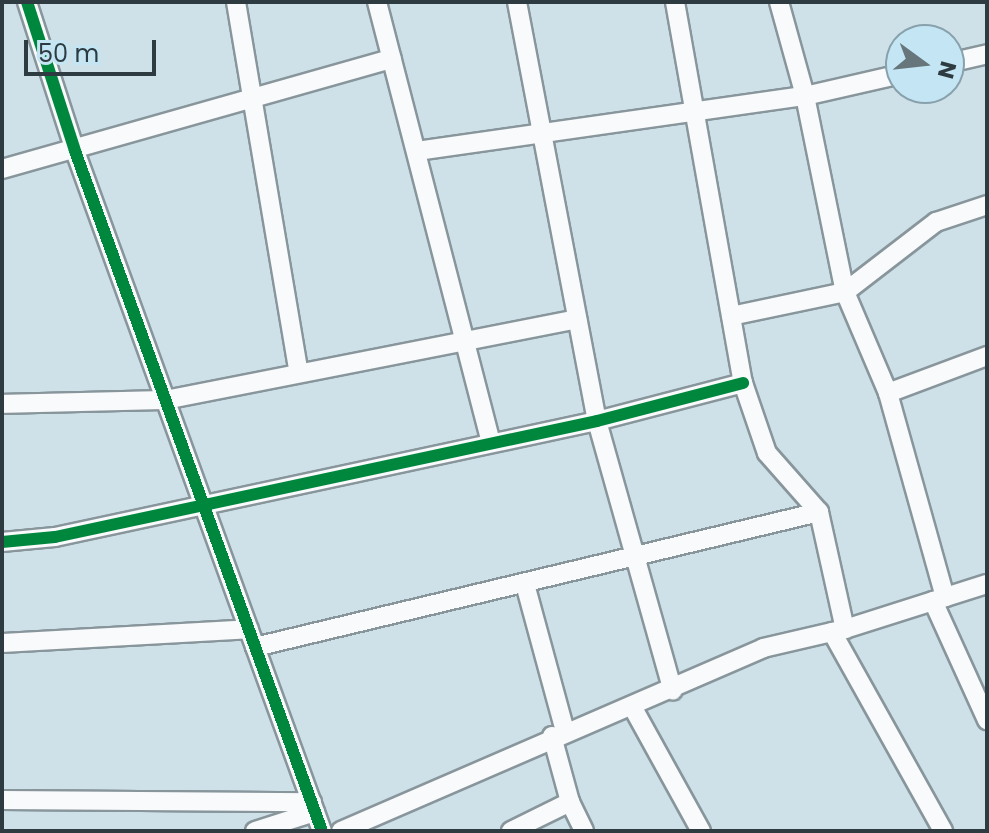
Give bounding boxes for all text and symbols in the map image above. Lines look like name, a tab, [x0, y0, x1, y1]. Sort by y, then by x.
scale bar	[28, 24, 160, 74]
north arrow	[885, 24, 965, 104]
text: 50 m	[38, 37, 99, 70]
text: N	[930, 58, 964, 82]

